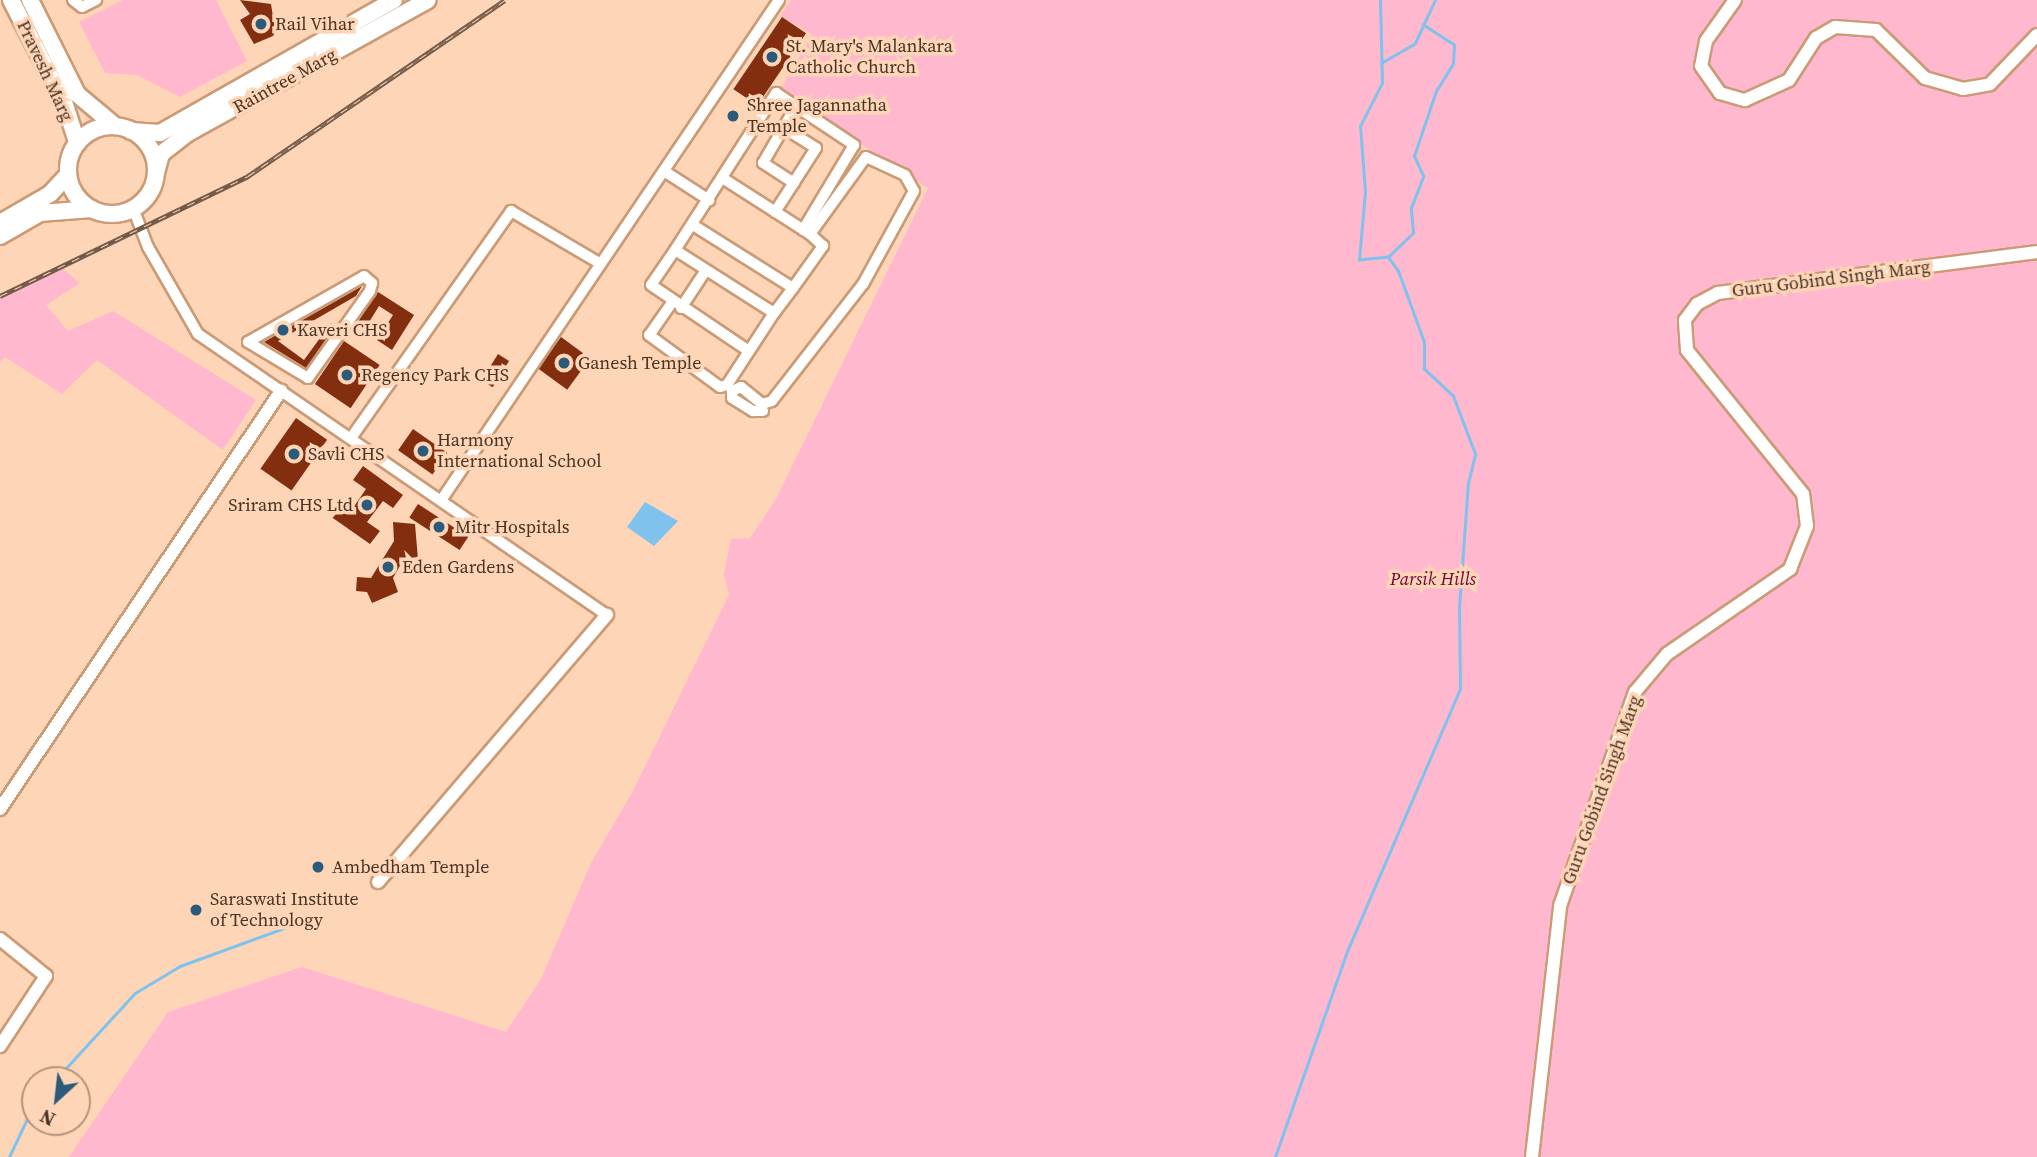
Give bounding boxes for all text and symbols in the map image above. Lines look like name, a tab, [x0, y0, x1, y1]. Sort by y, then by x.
place label: Rail Vihar	[275, 13, 355, 35]
marker: Rail Vihar	[253, 16, 269, 32]
street label: Pravesh Marg	[12, 17, 78, 125]
place label: St. Mary's Malankara Catholic Church	[786, 36, 953, 78]
street label: Raintree Marg	[230, 44, 340, 118]
marker: St. Mary's Malankara Catholic Church	[764, 49, 780, 65]
place label: Shree Jagannatha Temple	[747, 95, 887, 138]
marker: Shree Jagannatha Temple	[725, 108, 741, 124]
street label: Guru Gobind Singh Marg	[1731, 256, 1931, 302]
place label: Kaveri CHS	[297, 319, 387, 341]
marker: Kaveri CHS	[275, 322, 291, 338]
place label: Ganesh Temple	[578, 352, 702, 374]
marker: Ganesh Temple	[556, 355, 572, 371]
place label: Regency Park CHS	[361, 364, 509, 386]
marker: Regency Park CHS	[339, 367, 355, 383]
place label: Harmony International School	[437, 430, 602, 472]
place label: Savli CHS	[308, 443, 384, 465]
marker: Harmony International School	[415, 443, 431, 459]
marker: Savli CHS	[286, 446, 302, 462]
place label: Sriram CHS Ltd	[228, 494, 353, 516]
marker: Sriram CHS Ltd	[359, 497, 375, 513]
place label: Mitr Hospitals	[455, 516, 570, 538]
marker: Mitr Hospitals	[429, 517, 449, 537]
place label: Eden Gardens	[402, 556, 514, 578]
marker: Eden Gardens	[380, 559, 396, 575]
park label: Parsik Hills	[1390, 568, 1476, 590]
street label: Guru Gobind Singh Marg	[1558, 693, 1646, 887]
place label: Ambedham Temple	[332, 856, 490, 878]
marker: Ambedham Temple	[310, 859, 326, 875]
place label: Saraswati Institute of Technology	[210, 889, 359, 932]
marker: Saraswati Institute of Technology	[188, 902, 204, 918]
north arrow	[21, 1066, 91, 1136]
text: N	[35, 1103, 59, 1133]

